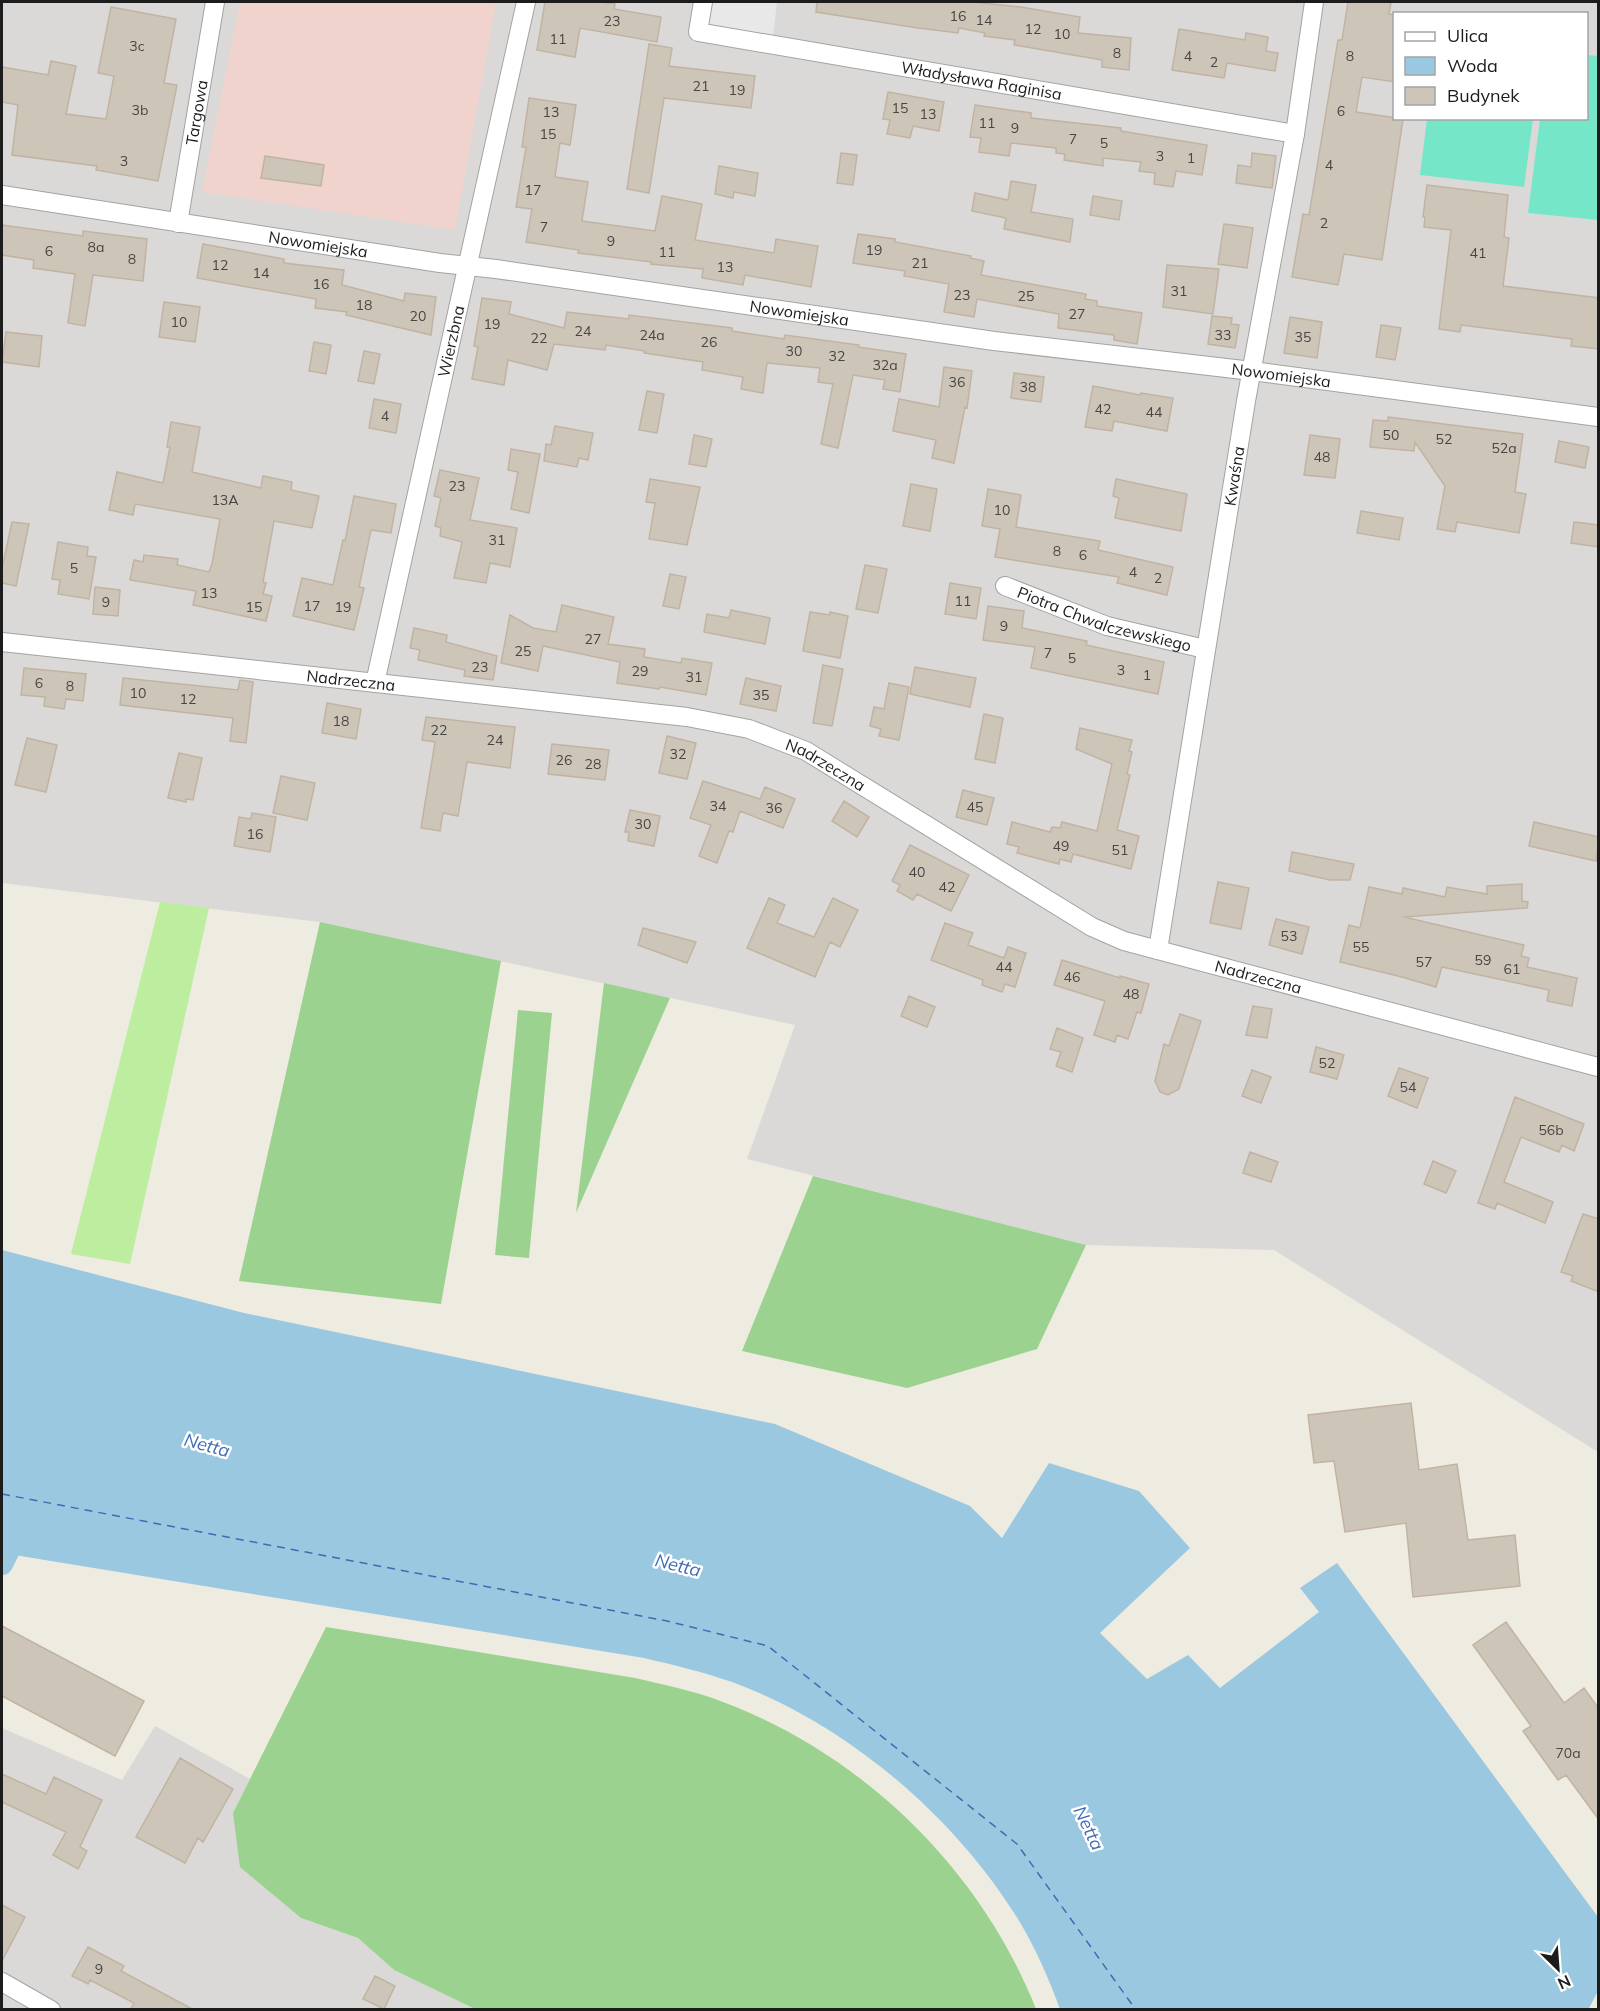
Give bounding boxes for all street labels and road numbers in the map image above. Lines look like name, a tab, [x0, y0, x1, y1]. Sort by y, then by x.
street label: Władysława Raginisa	[900, 57, 1063, 104]
street label: Targowa	[181, 78, 212, 147]
street label: Nowomiejska	[267, 227, 369, 262]
street label: Nowomiejska	[748, 296, 850, 330]
street label: Wierzbna	[433, 303, 468, 379]
street label: Nowomiejska	[1230, 359, 1332, 391]
street label: Kwaśna	[1219, 445, 1249, 507]
street label: Piotra Chwalczewskiego	[1014, 582, 1193, 655]
street label: Nadrzeczna	[306, 665, 396, 695]
street label: Nadrzeczna	[783, 734, 869, 795]
street label: Nadrzeczna	[1213, 956, 1304, 998]

